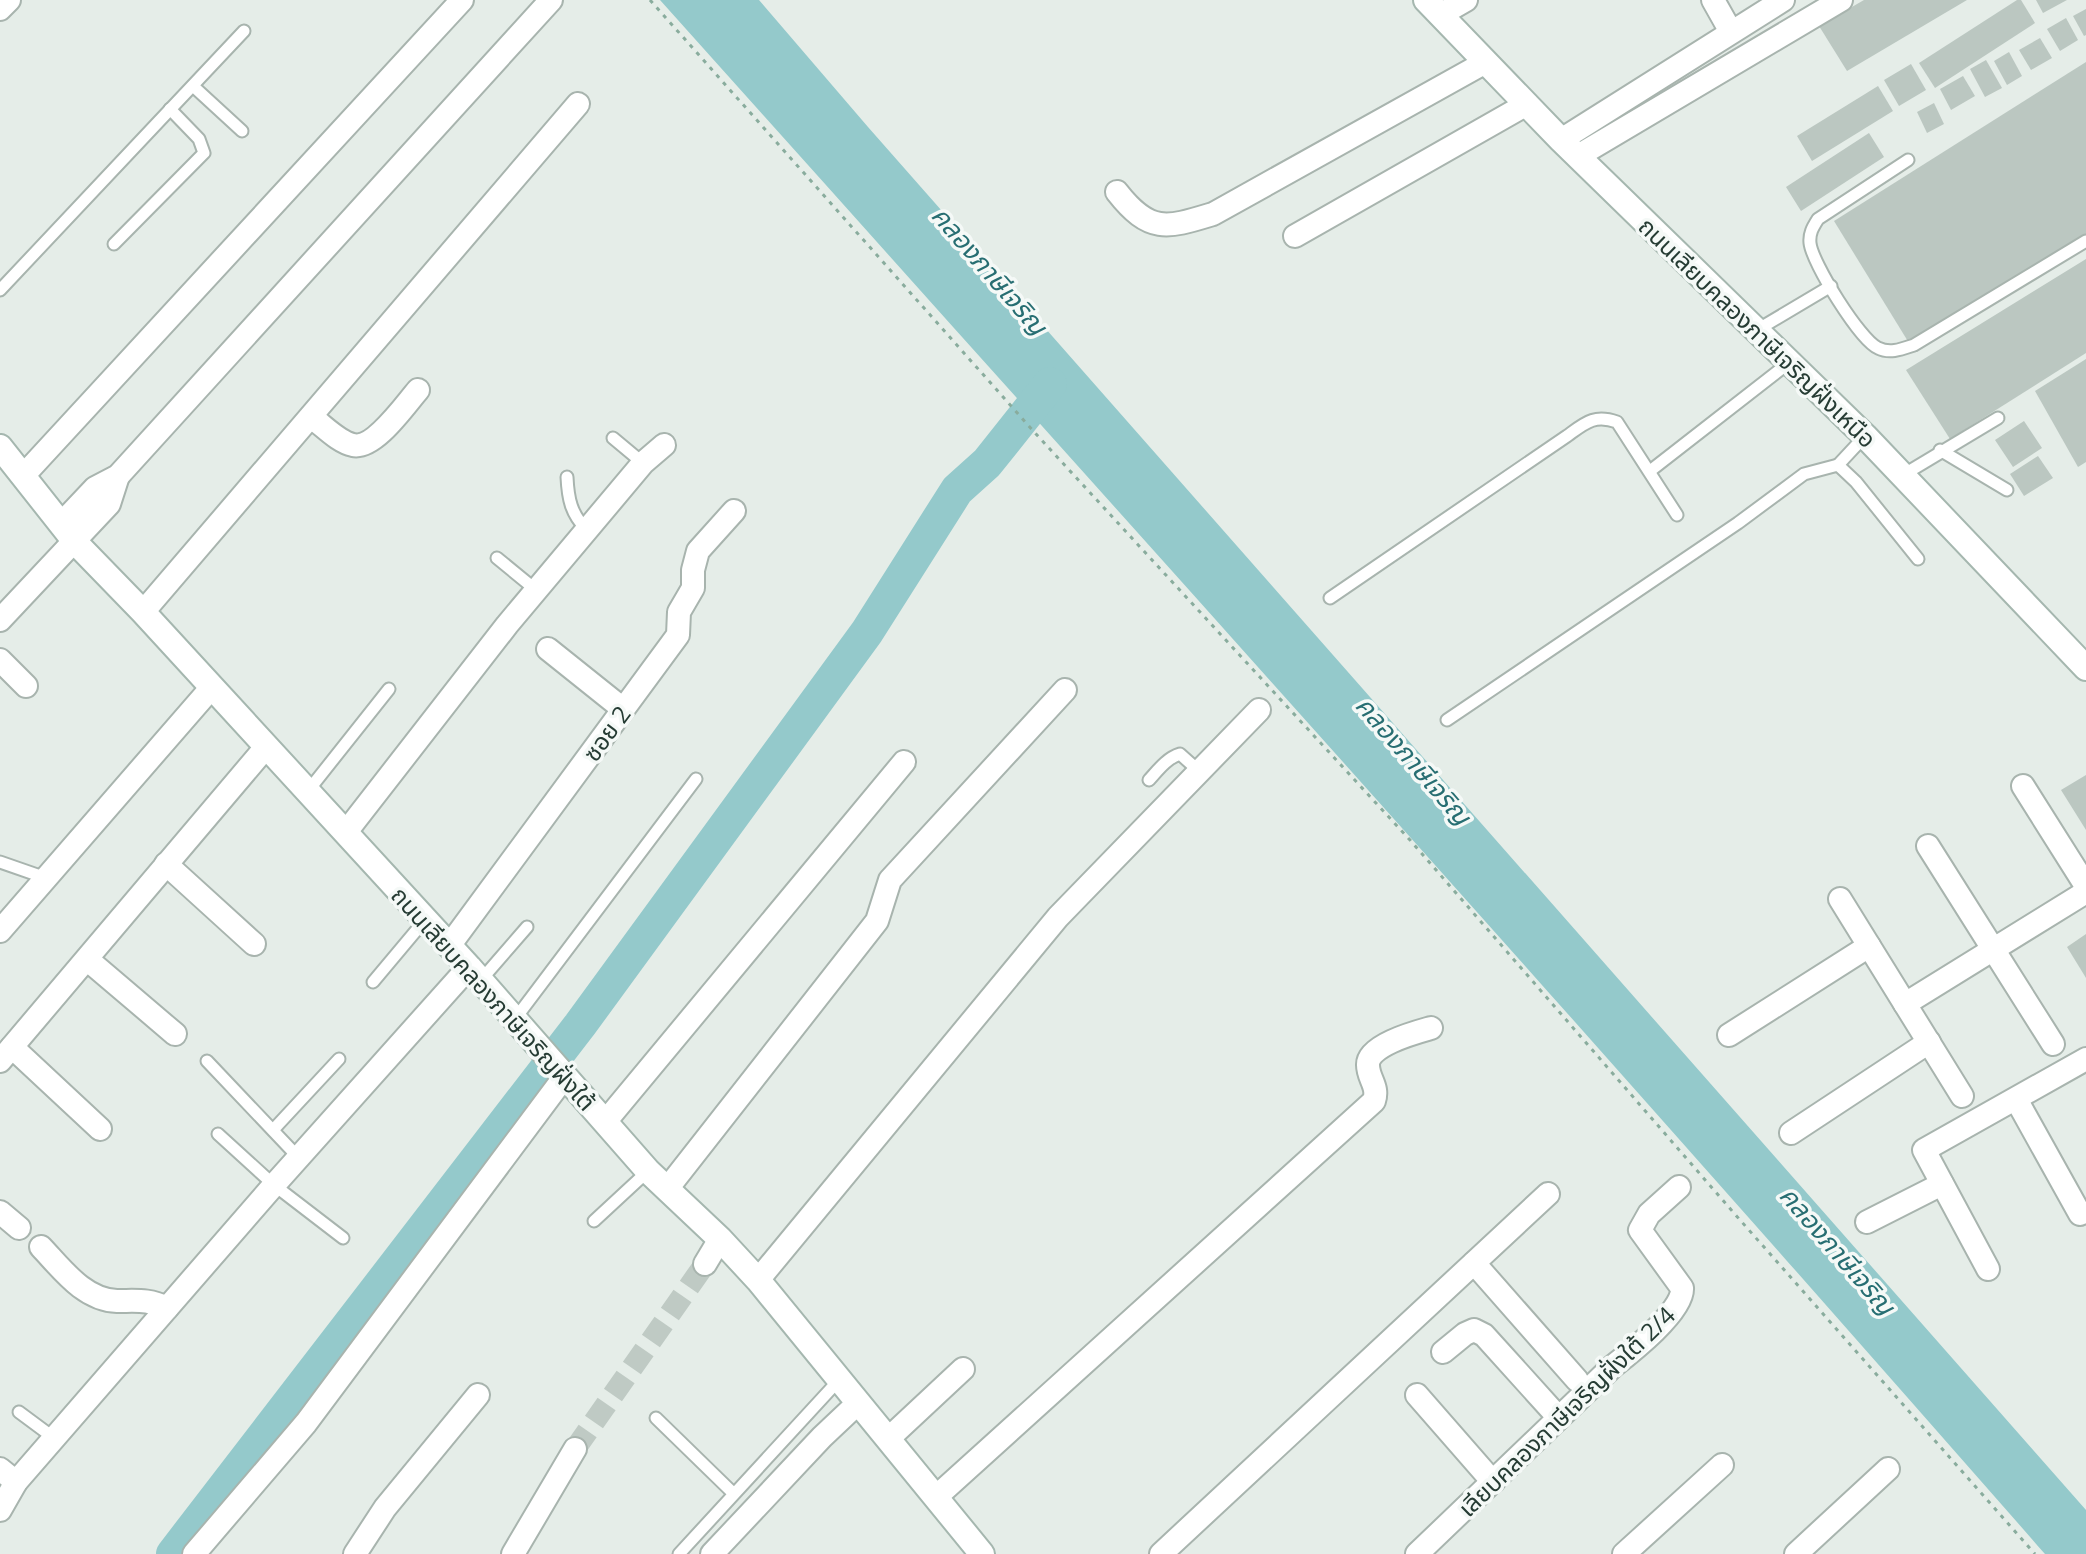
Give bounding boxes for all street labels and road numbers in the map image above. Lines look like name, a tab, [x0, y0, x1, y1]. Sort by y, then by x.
street label: ถนนเลียบคลองภาษีเจริญฝั่งเหนือ	[1632, 209, 1884, 455]
street label: ซอย 2	[575, 698, 637, 768]
street label: ถนนเลียบคลองภาษีเจริญฝั่งใต้	[384, 879, 604, 1117]
street label: เลียบคลองภาษีเจริญฝั่งใต้ 2/4	[1450, 1298, 1682, 1523]

